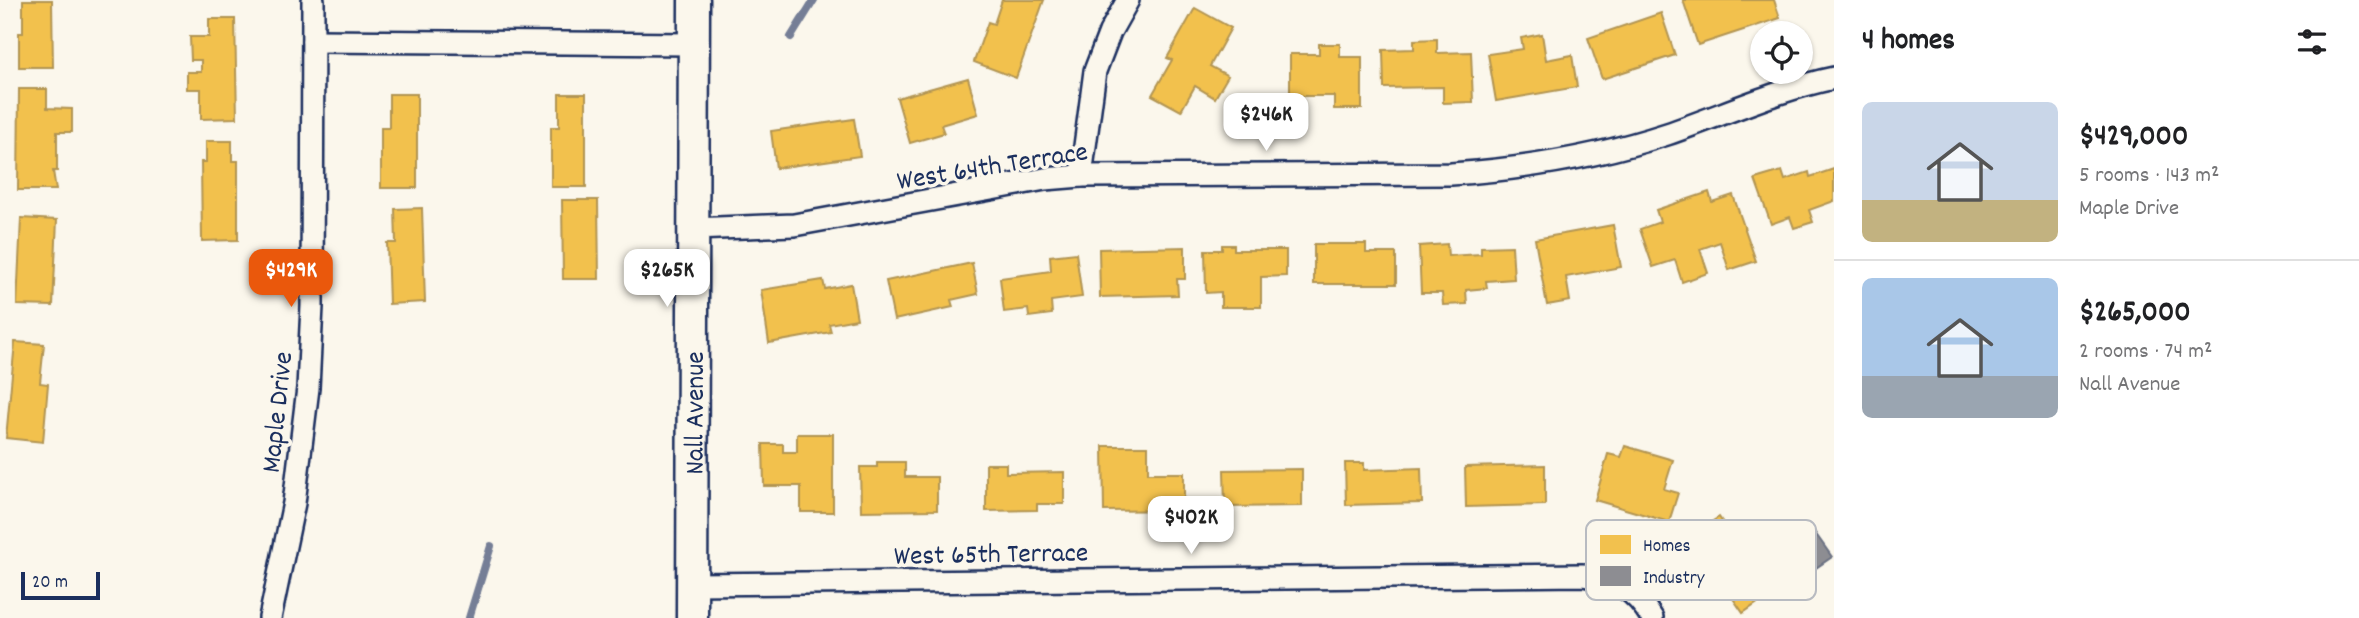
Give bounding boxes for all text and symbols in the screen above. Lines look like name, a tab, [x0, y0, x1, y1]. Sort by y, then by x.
map controls	[1750, 21, 1813, 84]
button: locate	[1750, 21, 1813, 84]
text: 4 homes	[1862, 21, 1955, 64]
icon: filters	[2293, 23, 2331, 61]
pin: $246K	[1217, 94, 1315, 153]
text: $246K	[1239, 99, 1293, 132]
text: $429,000	[2079, 117, 2188, 160]
icon: home	[1918, 130, 2002, 214]
street label: West 64th Terrace	[894, 134, 1091, 204]
text: 5 rooms · 143 m²	[2079, 160, 2219, 193]
text: Maple Drive	[2079, 193, 2179, 226]
pin: $429K	[242, 250, 340, 309]
pin: $265K	[618, 250, 716, 309]
text: $429K	[265, 255, 317, 288]
text: $265K	[640, 255, 694, 288]
text: $265,000	[2079, 293, 2191, 336]
icon: home	[1918, 306, 2002, 390]
text: 2 rooms · 74 m²	[2079, 336, 2212, 369]
street label: Maple Drive	[254, 350, 306, 475]
street label: Nall Avenue	[677, 351, 718, 475]
text: Nall Avenue	[2079, 369, 2180, 402]
pin: $402K	[1142, 496, 1240, 556]
text: $402K	[1164, 502, 1218, 535]
legend	[1586, 520, 1816, 600]
text: Homes	[1643, 534, 1691, 561]
street label: West 65th Terrace	[894, 535, 1089, 579]
text: Industry	[1643, 566, 1705, 593]
scale bar	[21, 569, 100, 601]
text: 20 m	[32, 570, 68, 597]

